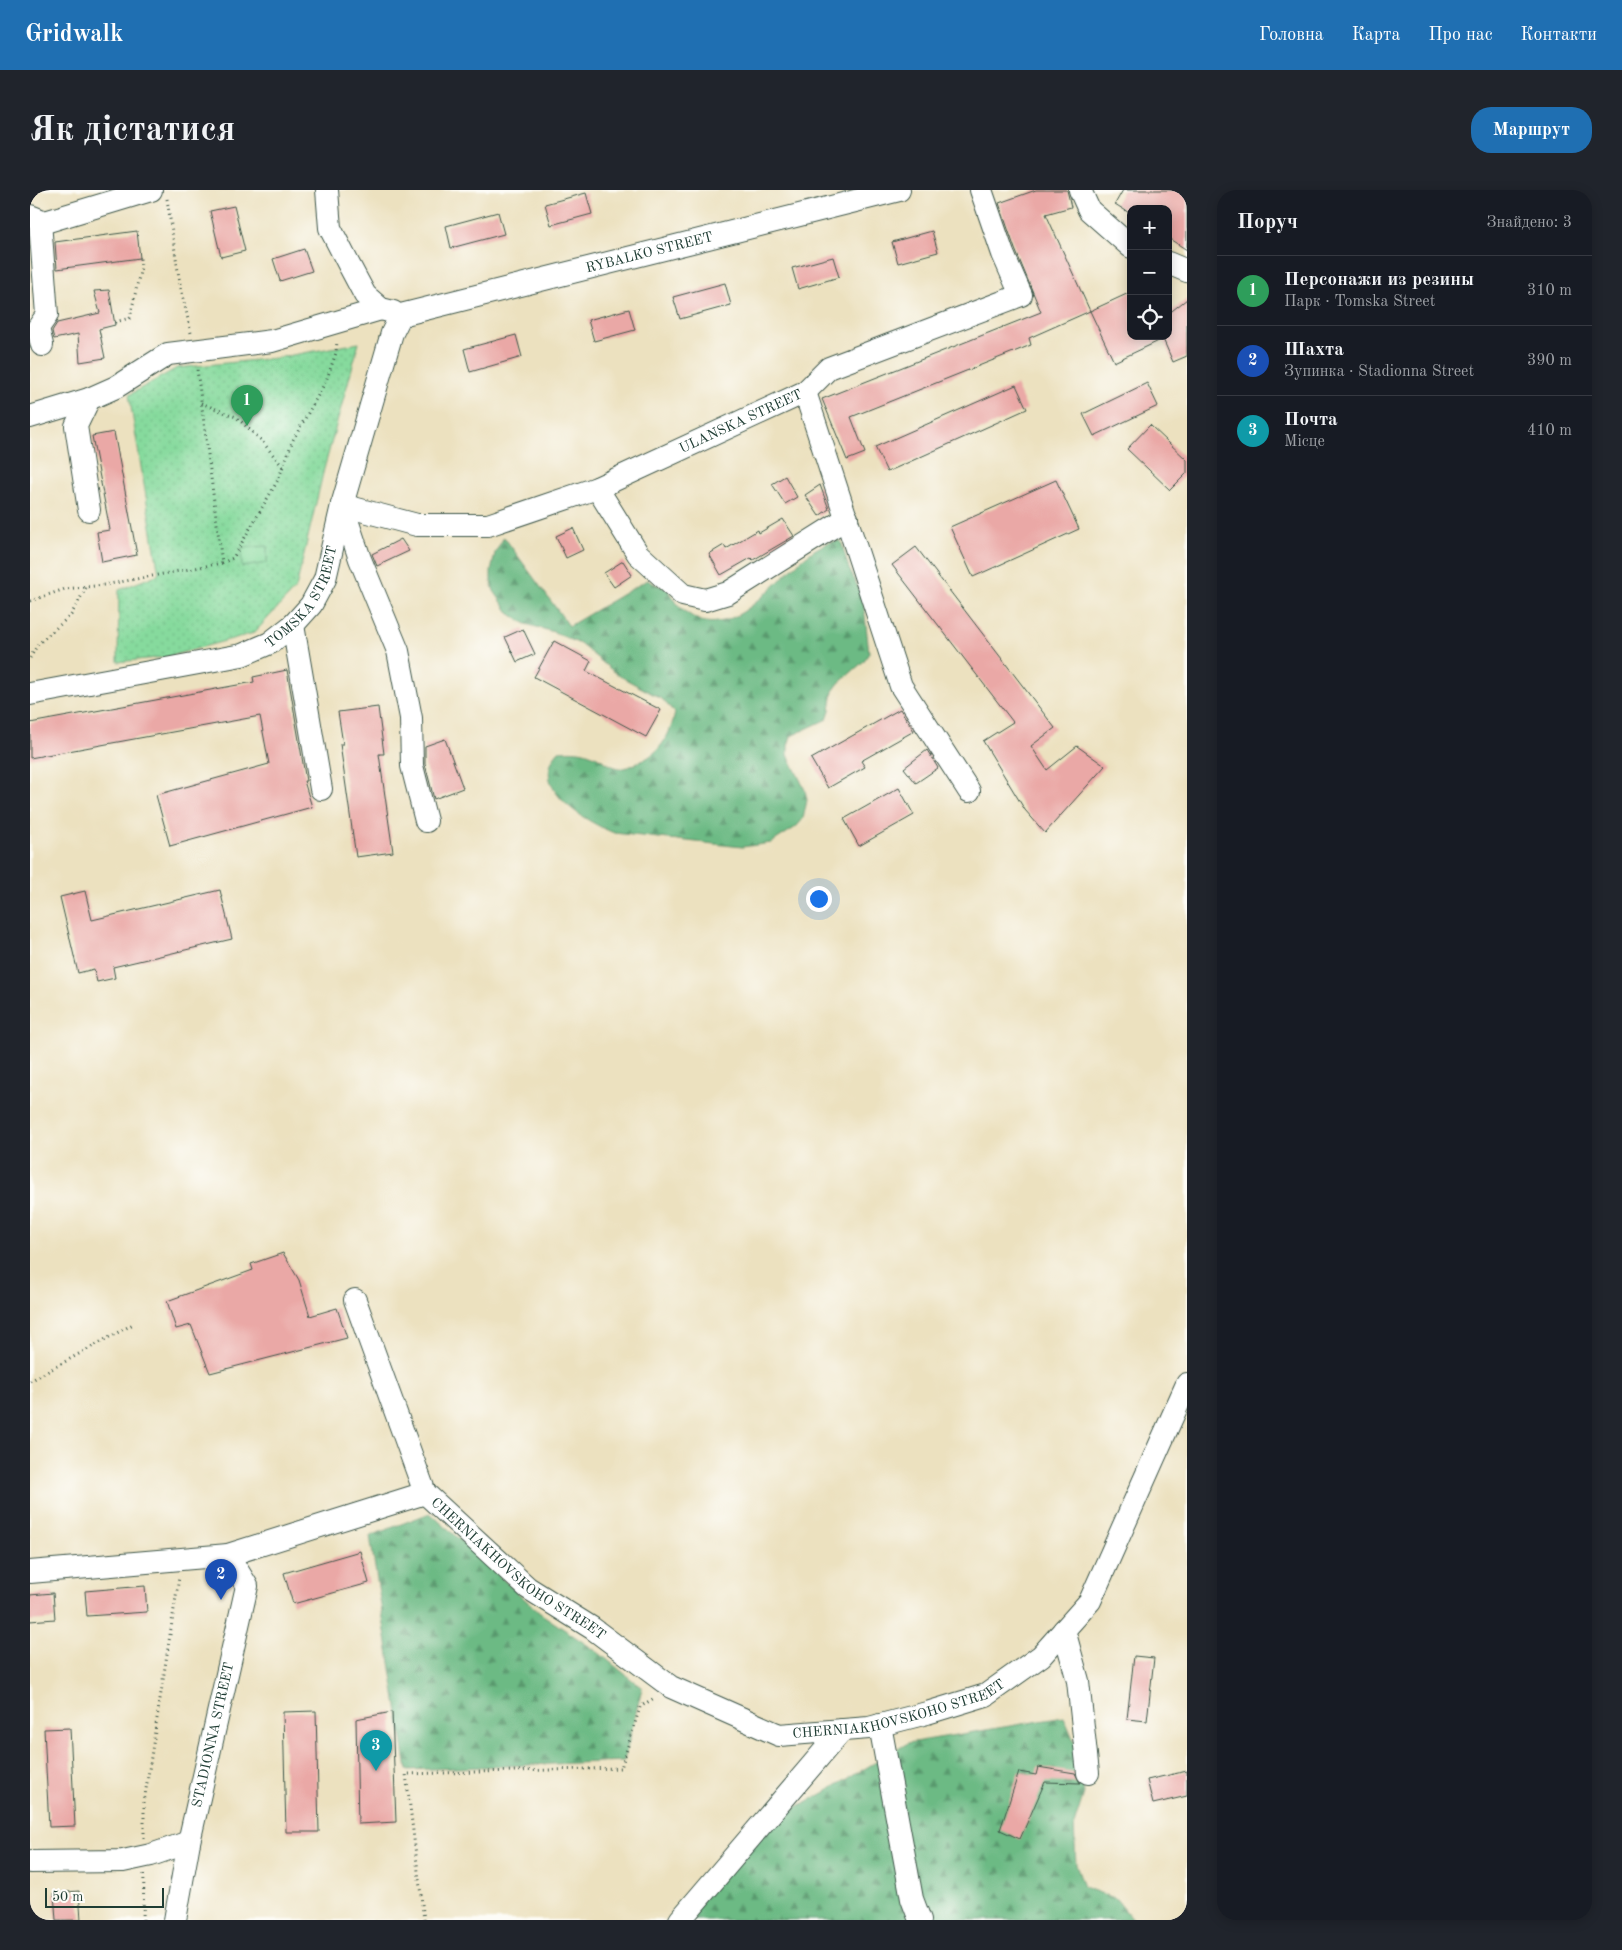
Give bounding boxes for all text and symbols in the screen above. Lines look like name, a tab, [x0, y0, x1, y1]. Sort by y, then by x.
text: Gridwalk	[25, 23, 123, 47]
text: Головна	[1259, 26, 1324, 44]
text: Карта	[1352, 26, 1400, 44]
text: Про нас	[1428, 26, 1493, 44]
text: Контакти	[1521, 26, 1597, 44]
button: Маршрут	[1471, 107, 1592, 153]
text: Як дістатися	[30, 113, 235, 148]
map controls	[1127, 205, 1172, 340]
button: +	[1127, 205, 1172, 250]
text: Поруч	[1237, 212, 1298, 233]
text: Знайдено: 3	[1487, 215, 1572, 231]
street label: RYBALKO STREET	[584, 230, 714, 275]
button: −	[1127, 250, 1172, 295]
text: Персонажи из резины	[1284, 271, 1474, 290]
text: 1	[1248, 283, 1258, 299]
text: 310 m	[1527, 283, 1572, 299]
text: Парк · Tomska Street	[1284, 294, 1435, 310]
button: locate	[1127, 295, 1172, 340]
text: Шахта	[1284, 341, 1344, 360]
text: 2	[1248, 353, 1258, 369]
text: 390 m	[1527, 353, 1572, 369]
text: Зупинка · Stadionna Street	[1284, 364, 1474, 380]
pin: 1	[231, 385, 263, 426]
street label: ULANSKA STREET	[677, 387, 804, 456]
text: Почта	[1284, 411, 1338, 430]
text: 3	[1248, 423, 1258, 439]
text: 410 m	[1527, 423, 1572, 439]
text: Місце	[1284, 434, 1325, 450]
street label: TOMSKA STREET	[263, 544, 339, 651]
your location	[806, 886, 832, 912]
street label: CHERNIAKHOVSKOHO STREET	[428, 1495, 608, 1643]
pin: 2	[205, 1559, 237, 1600]
street label: STADIONNA STREET	[190, 1661, 236, 1809]
street label: CHERNIAKHOVSKOHO STREET	[792, 1677, 1007, 1741]
pin: 3	[360, 1730, 392, 1771]
scale bar	[45, 1885, 164, 1908]
text: 50 m	[52, 1890, 83, 1904]

